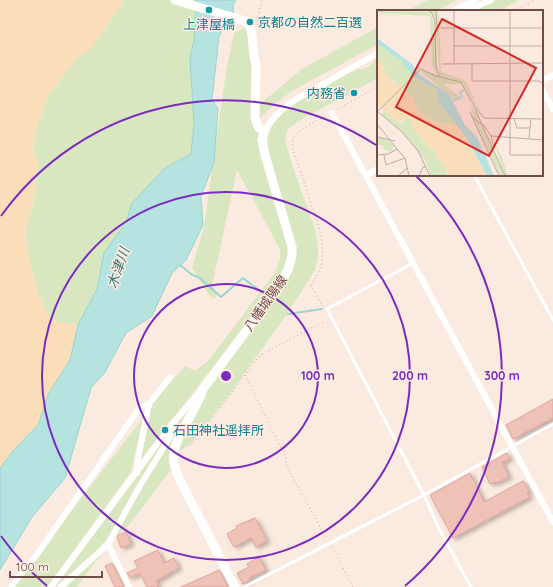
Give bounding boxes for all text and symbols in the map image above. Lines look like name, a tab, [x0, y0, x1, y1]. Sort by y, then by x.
marker: 上津屋橋	[204, 5, 214, 15]
inset map	[377, 10, 543, 176]
place label: 京都の自然二百選	[258, 14, 362, 30]
place label: 上津屋橋	[183, 16, 235, 32]
marker: 京都の自然二百選	[245, 17, 255, 27]
place label: 内務省	[307, 85, 346, 101]
marker: 内務省	[349, 88, 359, 98]
water label: 木津川	[103, 243, 134, 291]
street label: 八幡城陽線	[240, 272, 290, 334]
text: 100 m	[301, 368, 335, 383]
text: 200 m	[392, 368, 428, 383]
text: 300 m	[484, 368, 520, 383]
centre of rings	[219, 369, 233, 383]
place label: 石田神社遥拝所	[173, 422, 264, 438]
marker: 石田神社遥拝所	[160, 425, 170, 435]
scale bar	[10, 553, 102, 579]
text: 100 m	[16, 559, 49, 574]

